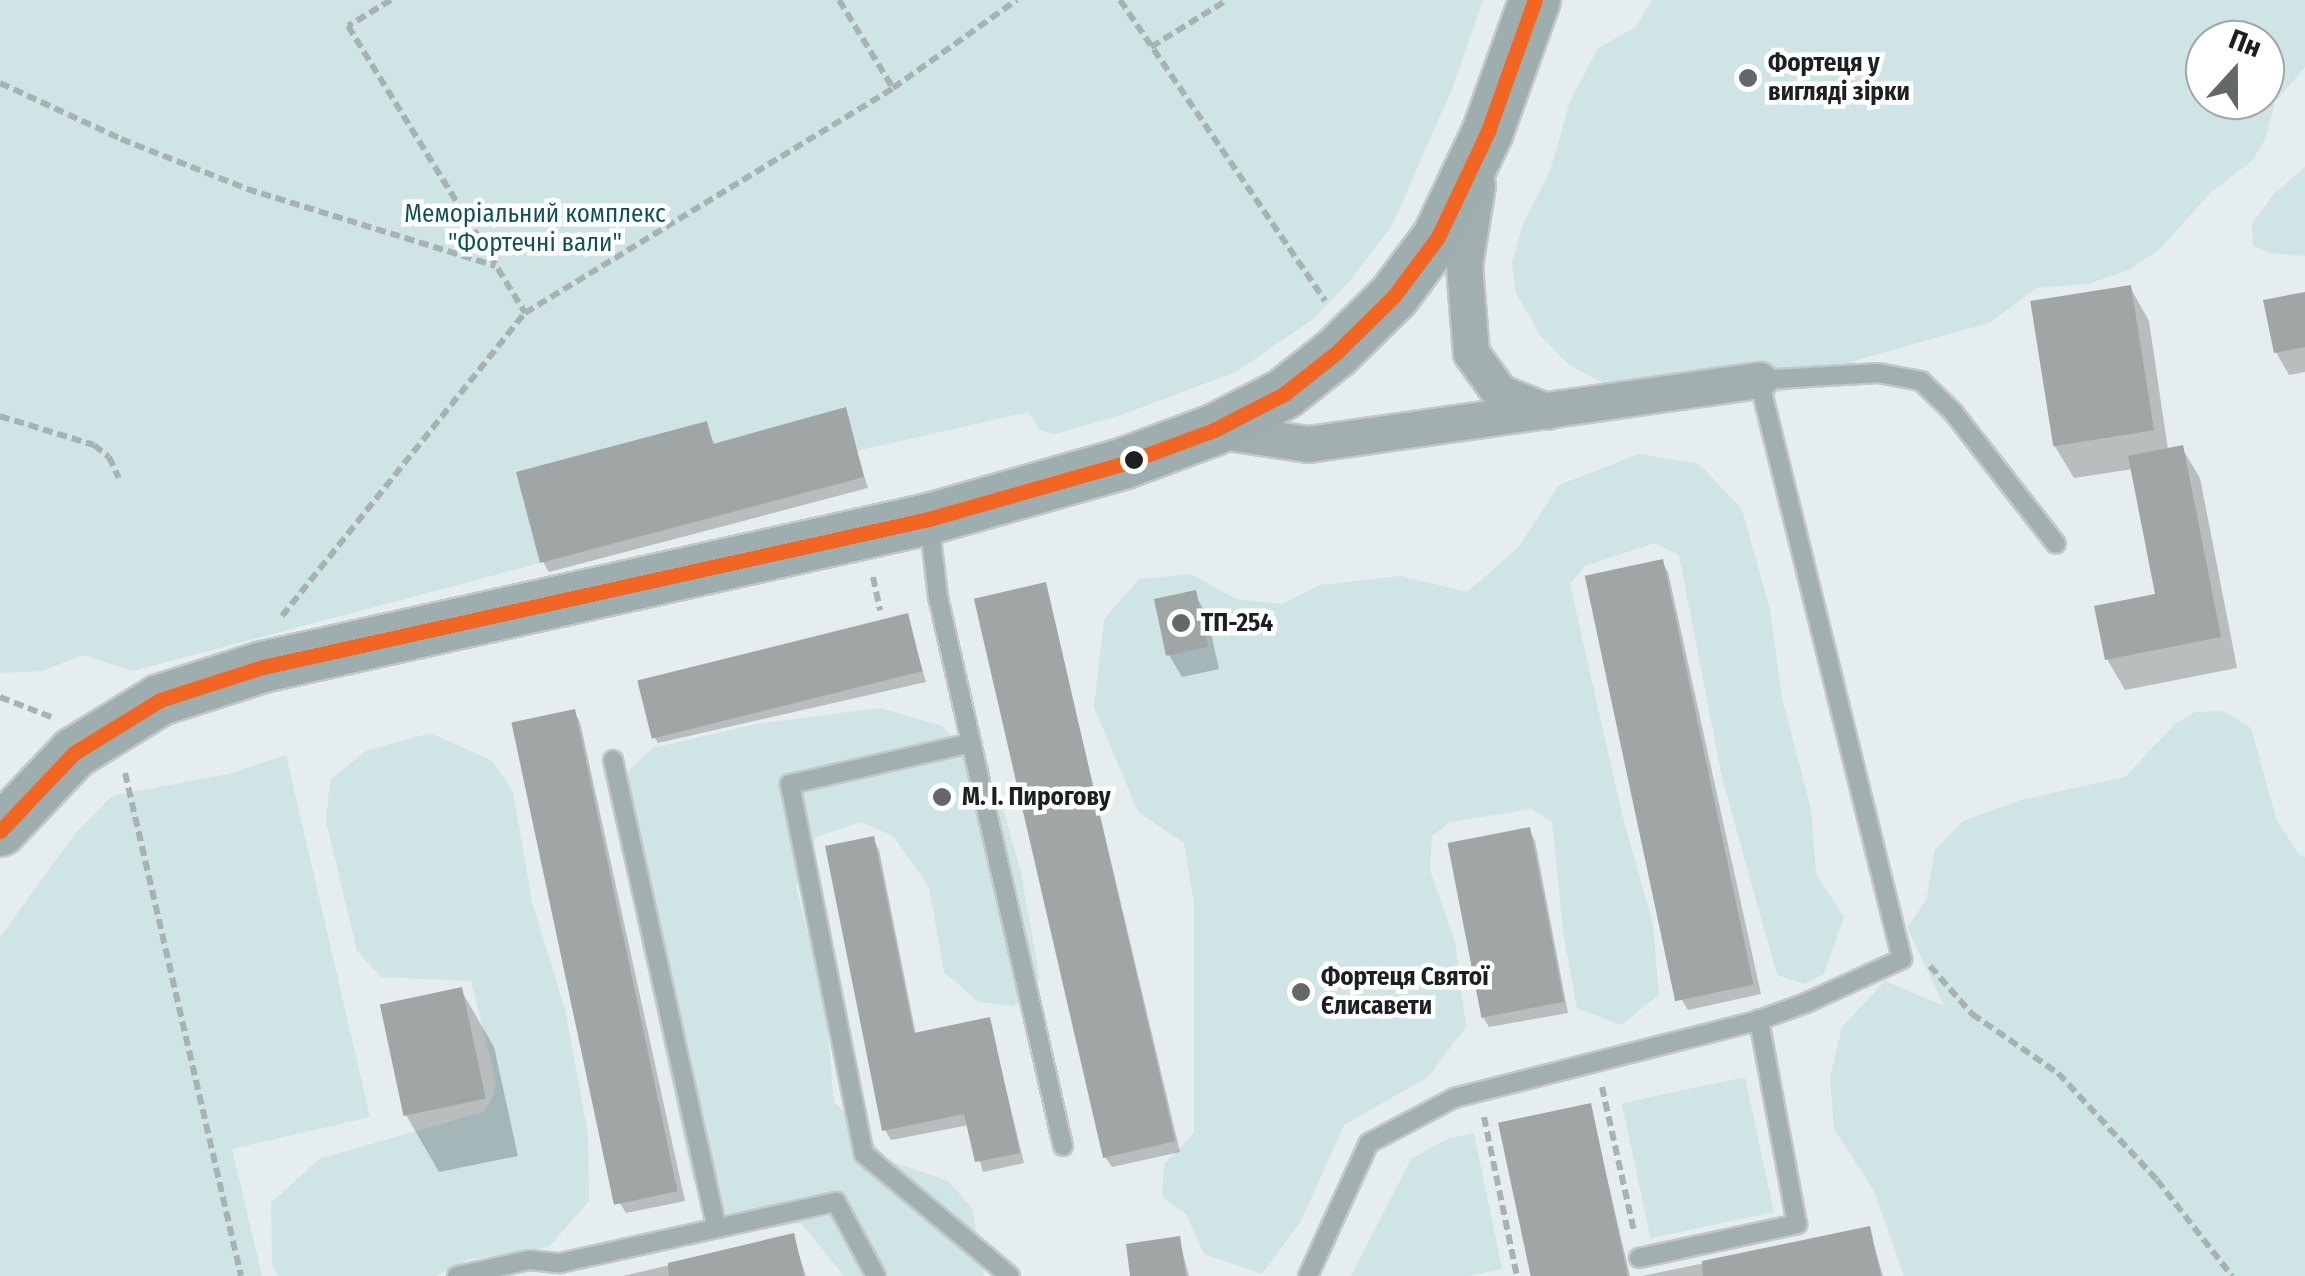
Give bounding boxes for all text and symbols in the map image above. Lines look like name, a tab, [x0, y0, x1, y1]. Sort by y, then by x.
north arrow	[2185, 20, 2285, 120]
text: Пн	[2224, 22, 2266, 64]
place label: Фортеця у вигляді зірки	[1768, 49, 1910, 108]
marker: Фортеця у вигляді зірки	[1737, 67, 1759, 89]
park label: Меморіальний комплекс "Фортечні вали"	[404, 200, 666, 259]
unlabelled marker	[1124, 450, 1144, 470]
place label: ТП-254	[1201, 608, 1273, 638]
marker: ТП-254	[1170, 612, 1192, 634]
place label: М. І. Пирогову	[962, 782, 1111, 812]
marker: М. І. Пирогову	[931, 786, 953, 808]
place label: Фортеця Святої Єлисавети	[1321, 963, 1489, 1022]
marker: Фортеця Святої Єлисавети	[1290, 981, 1312, 1003]

